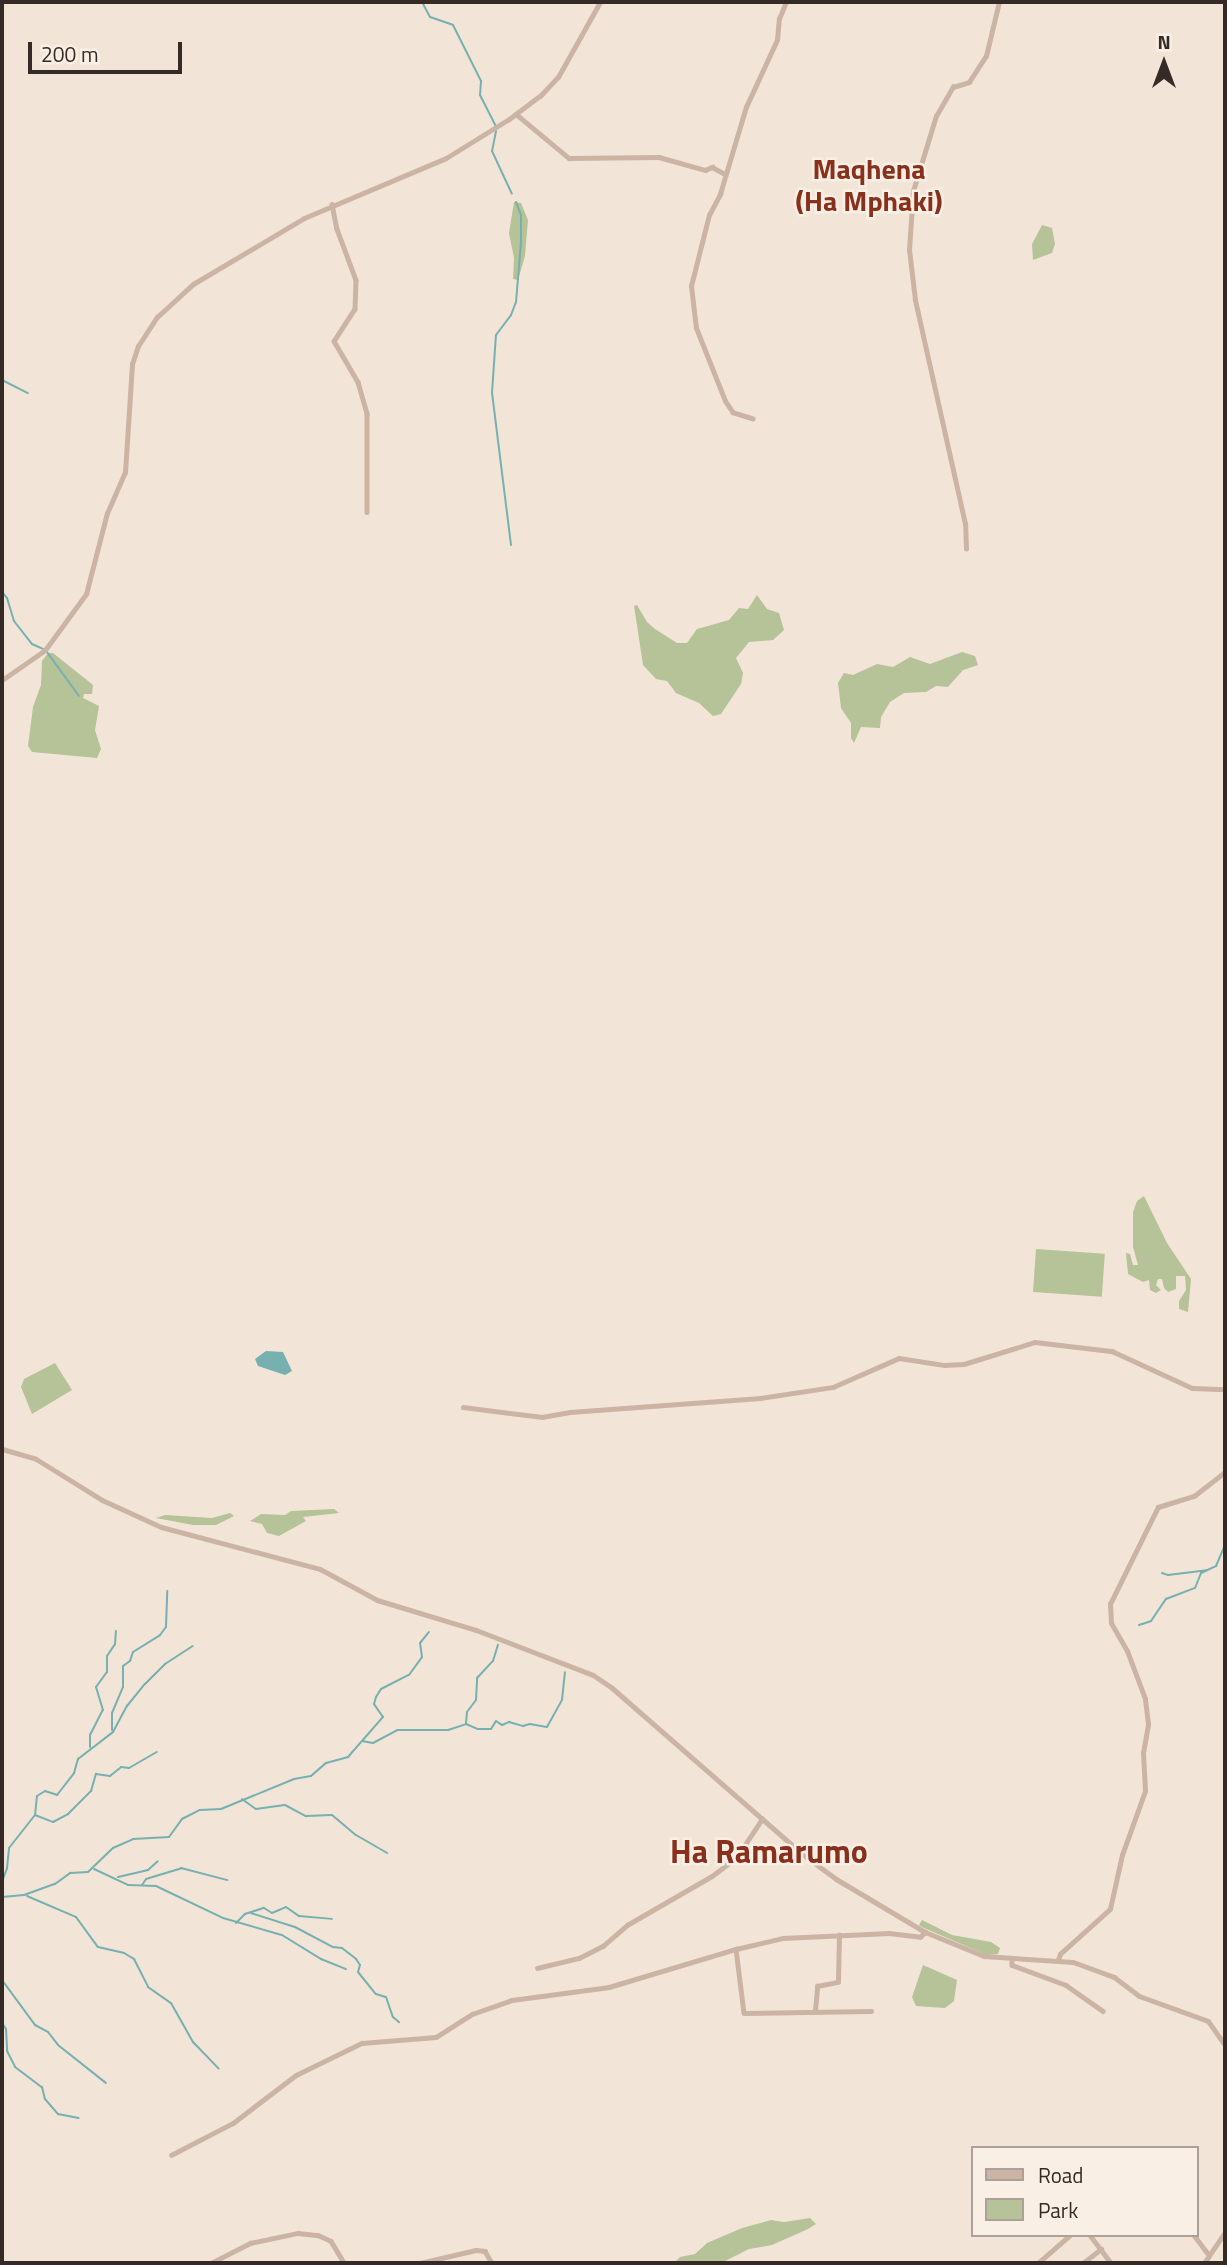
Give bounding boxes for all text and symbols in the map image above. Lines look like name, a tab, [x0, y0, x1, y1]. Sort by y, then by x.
text: N	[1157, 27, 1171, 56]
scale bar	[32, 28, 186, 72]
north arrow	[1129, 28, 1199, 98]
text: 200 m	[41, 38, 98, 70]
district label: Maqhena (Ha Mphaki)	[795, 152, 943, 218]
district label: Ha Ramarumo	[670, 1832, 868, 1870]
legend	[972, 2146, 1199, 2237]
text: Road	[1038, 2159, 1083, 2191]
text: Park	[1038, 2194, 1078, 2226]

